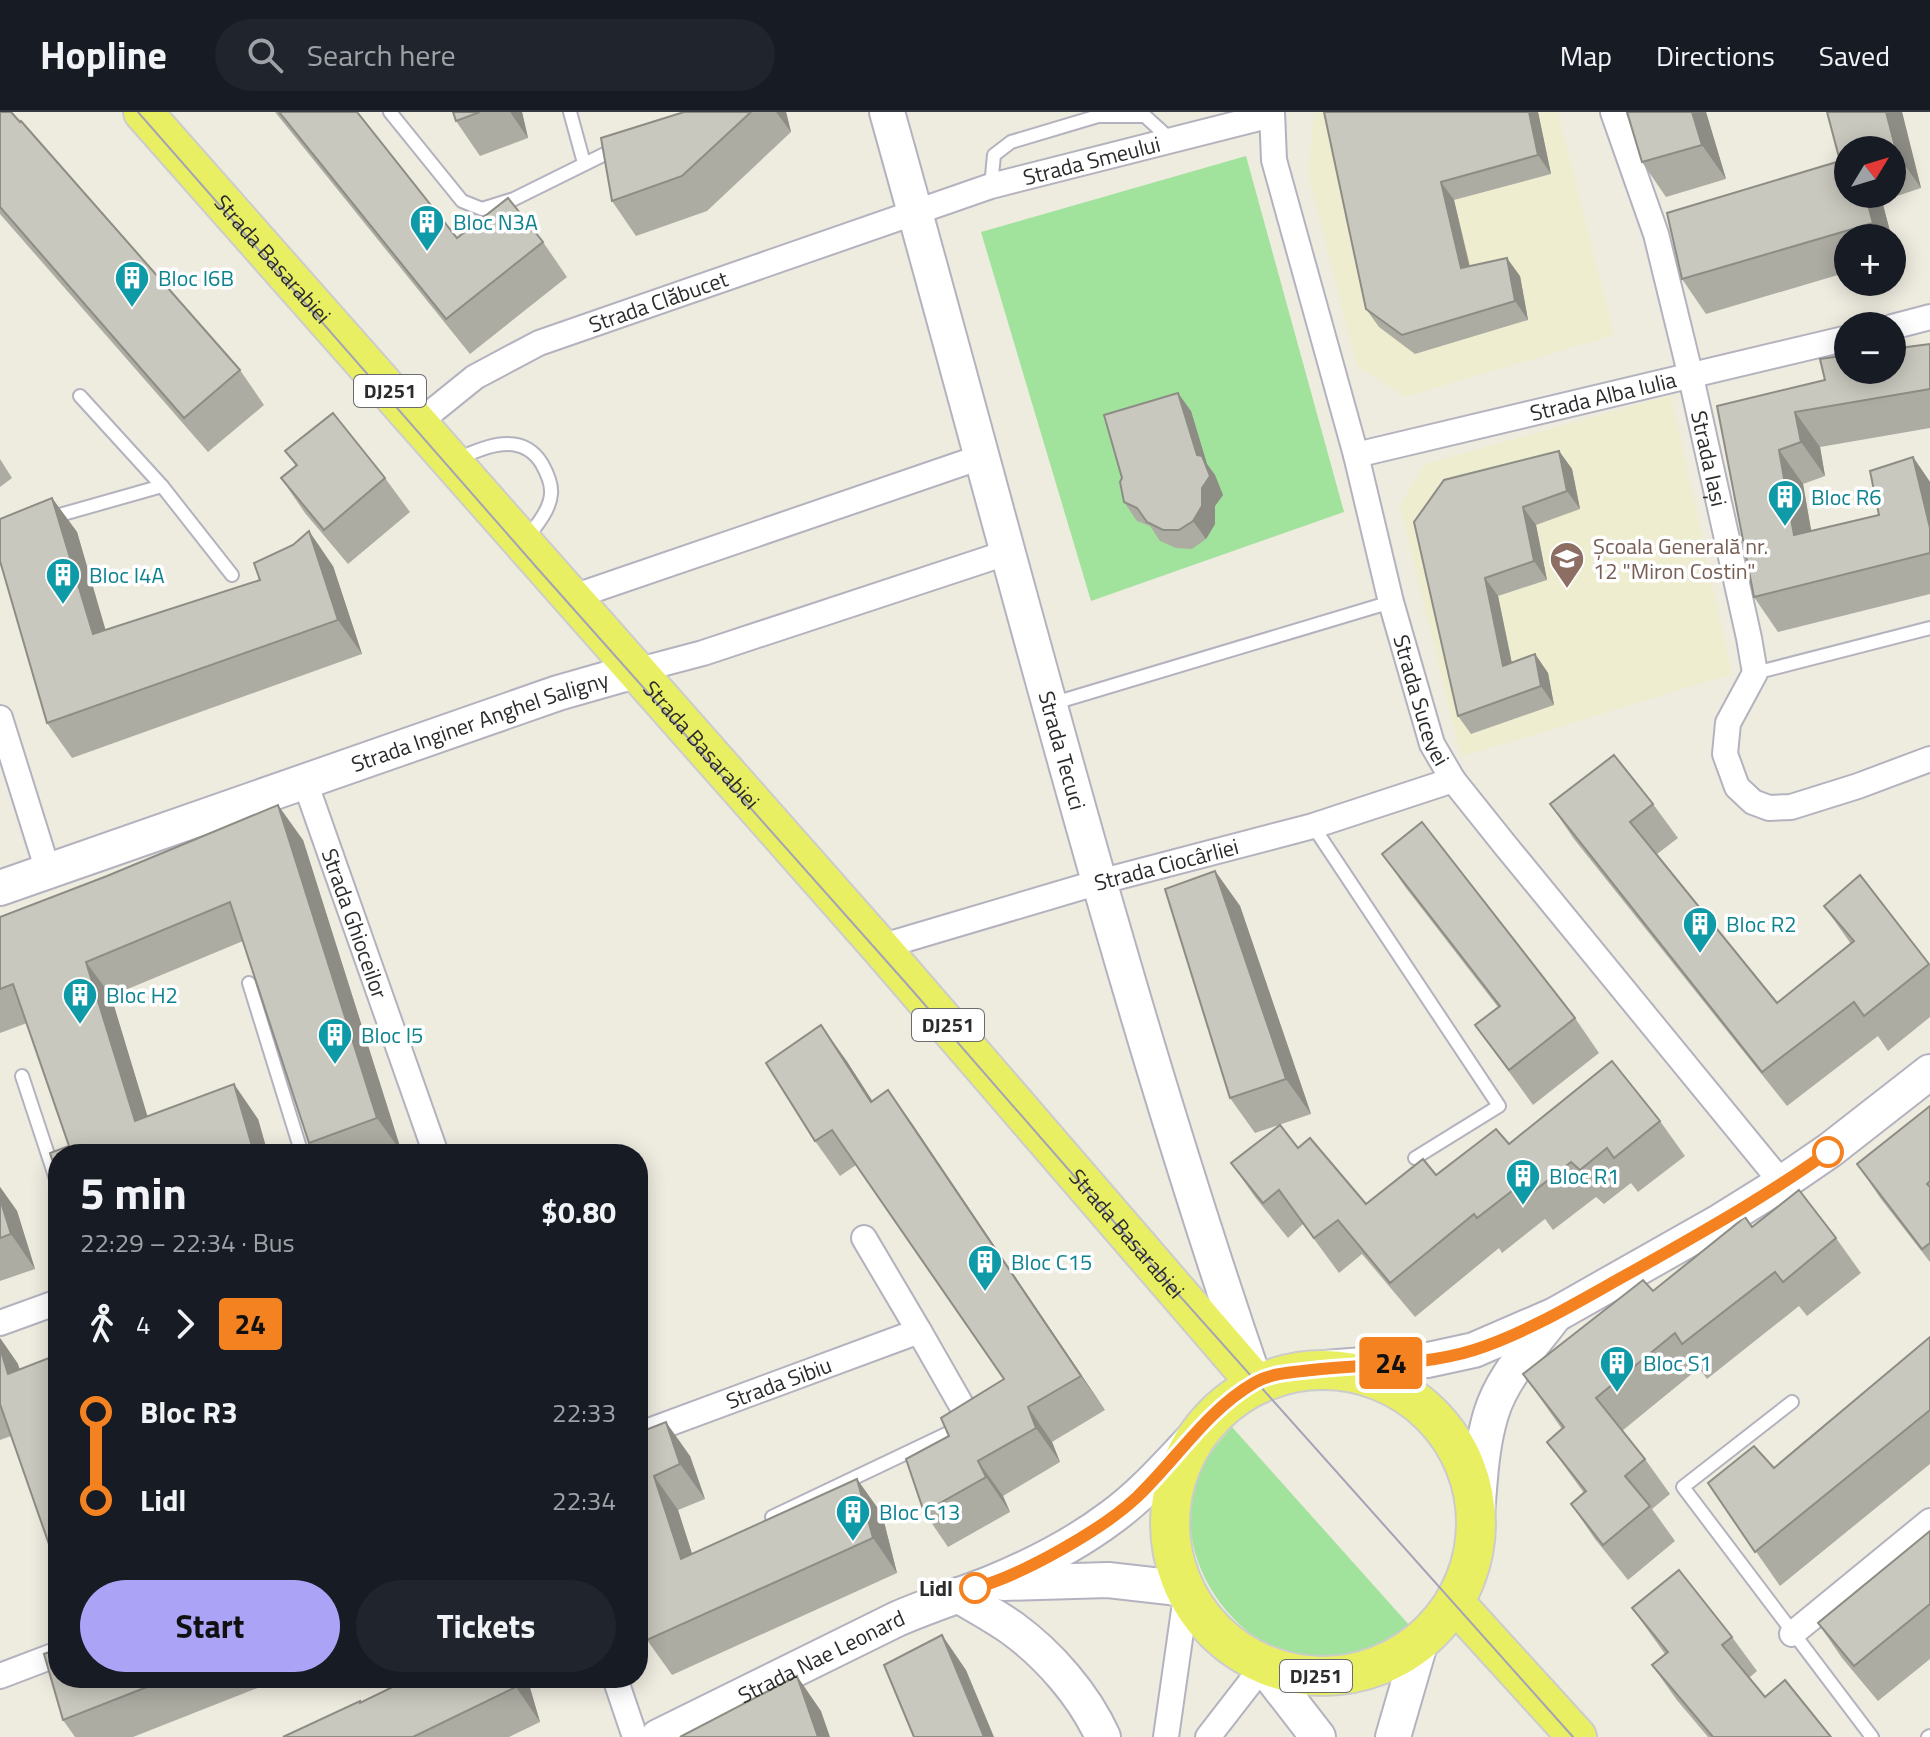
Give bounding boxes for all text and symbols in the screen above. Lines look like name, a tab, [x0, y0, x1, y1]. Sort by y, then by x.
search box	[215, 19, 775, 91]
text: Hopline	[40, 26, 167, 84]
text: Search here	[307, 32, 456, 78]
icon: search	[243, 33, 287, 77]
text: Map	[1560, 34, 1612, 77]
text: Directions	[1656, 34, 1775, 77]
text: Saved	[1819, 34, 1890, 77]
street label: Strada Smeului	[1019, 127, 1164, 194]
north arrow	[1834, 136, 1906, 208]
map controls	[1834, 136, 1906, 384]
street label: Strada Basarabiei	[206, 187, 339, 331]
building icon: Bloc N3A	[408, 203, 446, 253]
place label: Bloc N3A	[453, 205, 538, 239]
button: +	[1834, 224, 1906, 296]
building icon: Bloc I6B	[113, 259, 151, 309]
place label: Bloc I6B	[158, 261, 234, 295]
street label: Strada Clăbucet	[584, 262, 733, 341]
button: −	[1834, 312, 1906, 384]
street label: Strada Alba Iulia	[1527, 362, 1680, 430]
road number: DJ251	[354, 375, 426, 407]
street label: Strada Iași	[1682, 407, 1736, 510]
building icon: Bloc R6	[1766, 478, 1804, 528]
place label: Bloc R6	[1811, 480, 1882, 514]
place label: Școala Generală nr. 12 "Miron Costin"	[1593, 529, 1768, 588]
school or university icon: Școala Generală nr. 12 "Miron Costin"	[1548, 540, 1586, 590]
building icon: Bloc I4A	[44, 556, 82, 606]
place label: Bloc I4A	[89, 558, 165, 592]
street label: Strada Sucevei	[1384, 631, 1458, 772]
street label: Strada Inginer Anghel Saligny	[346, 662, 613, 781]
street label: Strada Basarabiei	[635, 673, 768, 817]
street label: Strada Tecuci	[1029, 687, 1095, 814]
street label: Strada Ciocârliei	[1090, 829, 1242, 900]
street label: Strada Ghioceilor	[313, 844, 397, 1004]
building icon: Bloc R2	[1681, 905, 1719, 955]
place label: Bloc R2	[1726, 907, 1797, 941]
building icon: Bloc H2	[61, 976, 99, 1026]
place label: Bloc H2	[106, 978, 178, 1012]
road number: DJ251	[912, 1009, 984, 1041]
building icon: Bloc I5	[316, 1016, 354, 1066]
place label: Bloc I5	[361, 1018, 423, 1052]
unlabelled marker	[1813, 1137, 1843, 1167]
building icon: Bloc R1	[1504, 1157, 1542, 1207]
text: 5 min	[80, 1159, 187, 1226]
place label: Bloc R1	[1549, 1159, 1620, 1193]
street label: Strada Basarabiei	[1061, 1161, 1193, 1306]
text: $0.80	[541, 1189, 616, 1235]
text: 22:29 – 22:34 · Bus	[80, 1223, 295, 1262]
building icon: Bloc C15	[966, 1243, 1004, 1293]
place label: Bloc C15	[1011, 1245, 1092, 1279]
icon: walk	[80, 1302, 124, 1346]
icon: forward	[163, 1302, 207, 1346]
text: 24	[235, 1302, 266, 1345]
text: 4	[136, 1305, 151, 1344]
line badge: 24	[1355, 1337, 1427, 1389]
text: 24	[1375, 1341, 1407, 1384]
building icon: Bloc S1	[1598, 1344, 1636, 1394]
place label: Bloc S1	[1643, 1346, 1712, 1380]
street label: Strada Sibiu	[721, 1348, 836, 1418]
text: Bloc R3	[140, 1389, 238, 1435]
text: 22:33	[552, 1393, 616, 1432]
text: Lidl	[140, 1477, 186, 1523]
text: 22:34	[552, 1481, 616, 1520]
building icon: Bloc C13	[834, 1493, 872, 1543]
place label: Bloc C13	[879, 1495, 960, 1529]
place label: Lidl	[919, 1571, 953, 1605]
marker: Lidl	[960, 1573, 990, 1603]
button: Start	[80, 1580, 340, 1672]
button: Tickets	[356, 1580, 616, 1672]
street label: Strada Nae Leonard	[732, 1601, 910, 1712]
road number: DJ251	[1280, 1660, 1352, 1692]

